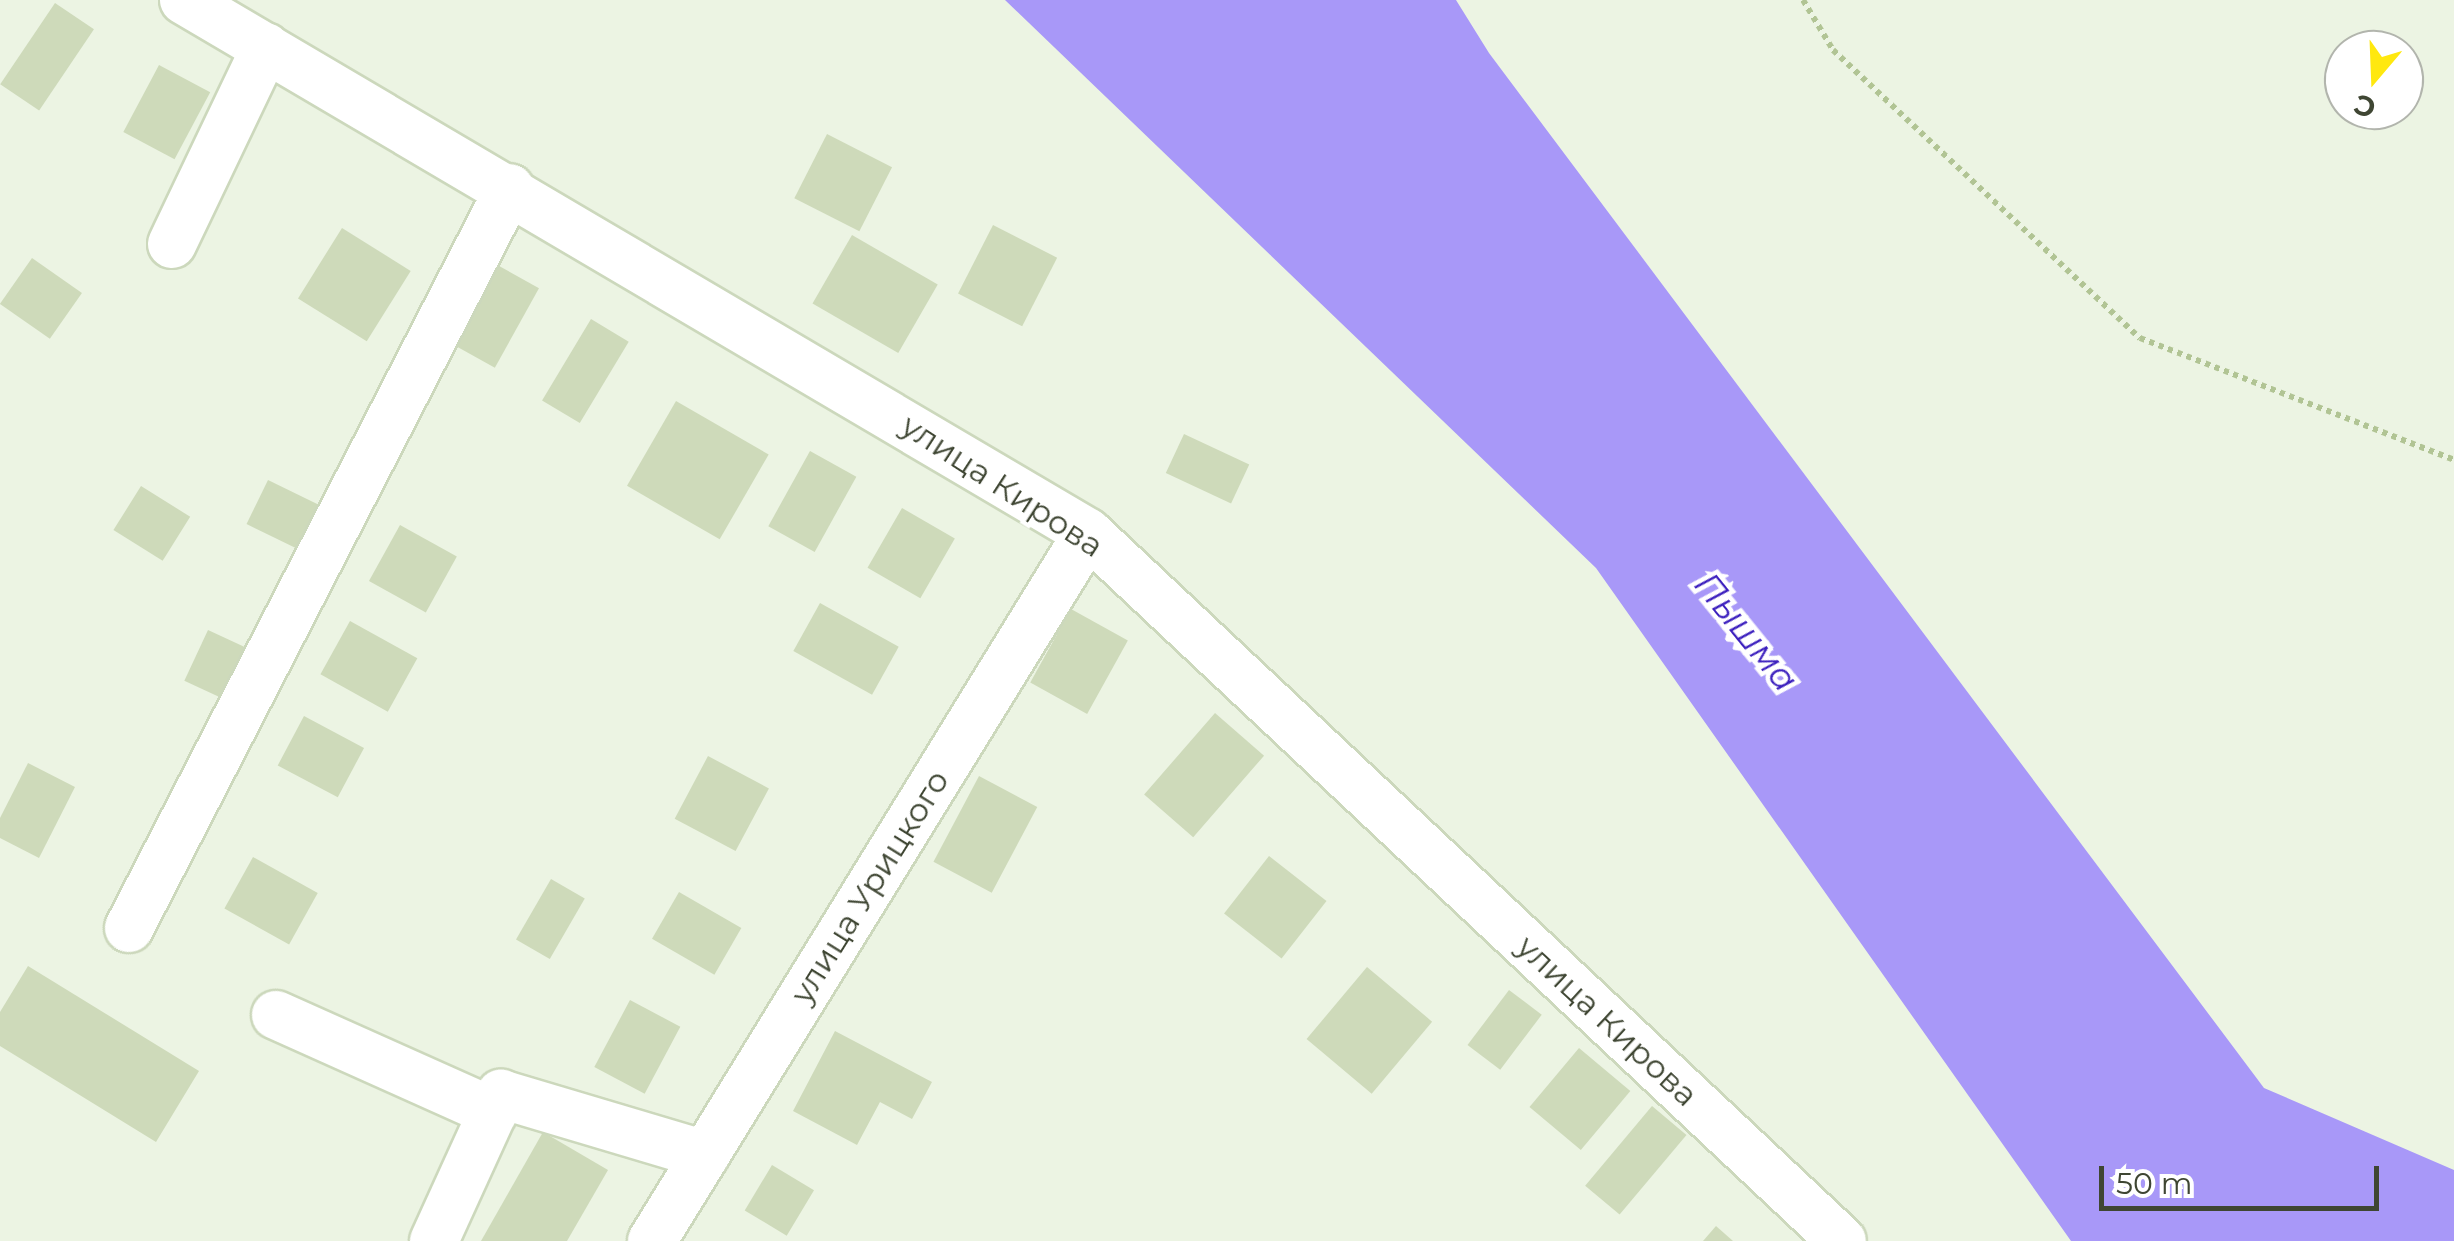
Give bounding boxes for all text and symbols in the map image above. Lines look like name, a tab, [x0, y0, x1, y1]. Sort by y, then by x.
north arrow	[2324, 30, 2424, 130]
text: С	[2350, 87, 2380, 126]
street label: улица Кирова	[894, 406, 1110, 566]
water label: Пышма	[1685, 564, 1807, 700]
street label: улица Урицкого	[783, 763, 957, 1011]
street label: улица Кирова	[1509, 928, 1705, 1114]
scale bar	[2104, 1146, 2384, 1208]
text: 50 m	[2116, 1165, 2193, 1202]

